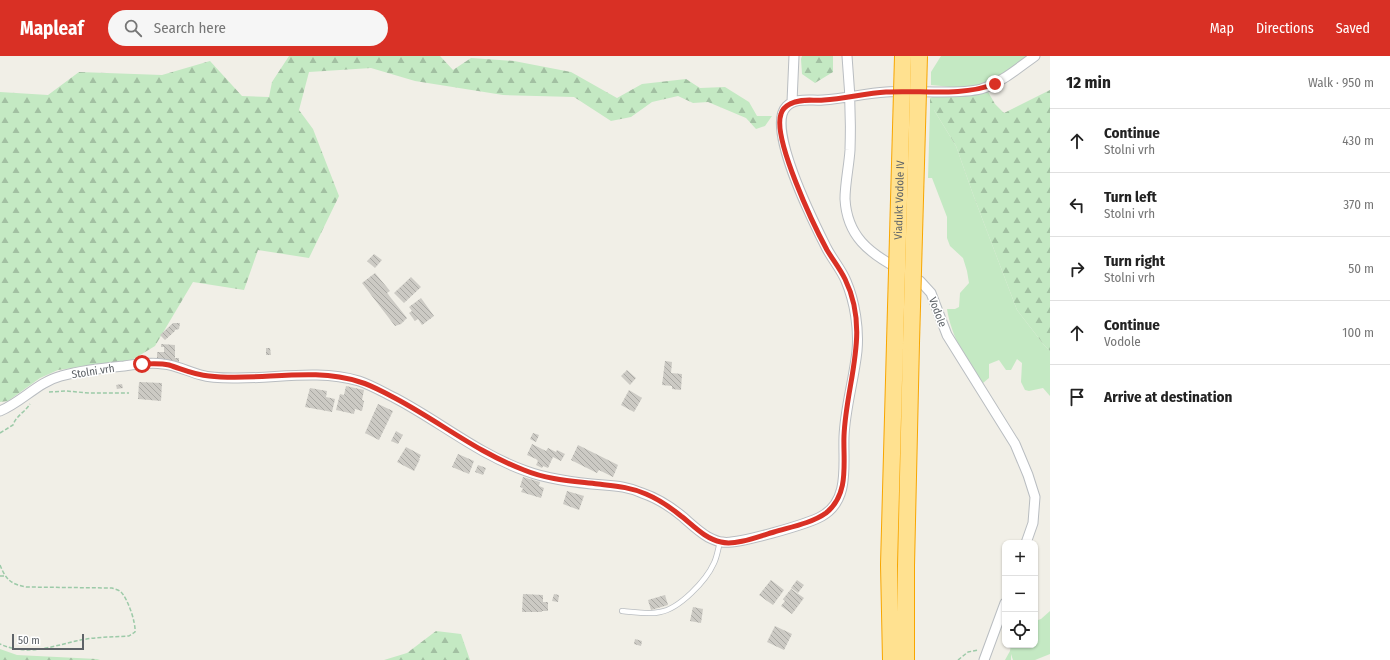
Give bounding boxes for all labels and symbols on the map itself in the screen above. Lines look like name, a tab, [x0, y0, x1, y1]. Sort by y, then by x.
route end	[986, 75, 1004, 93]
street label: Viadukt Vodole IV	[892, 160, 907, 240]
street label: Vodole	[926, 295, 949, 329]
route start	[133, 355, 151, 373]
street label: Stolni vrh	[71, 362, 115, 381]
scale bar	[12, 632, 84, 651]

